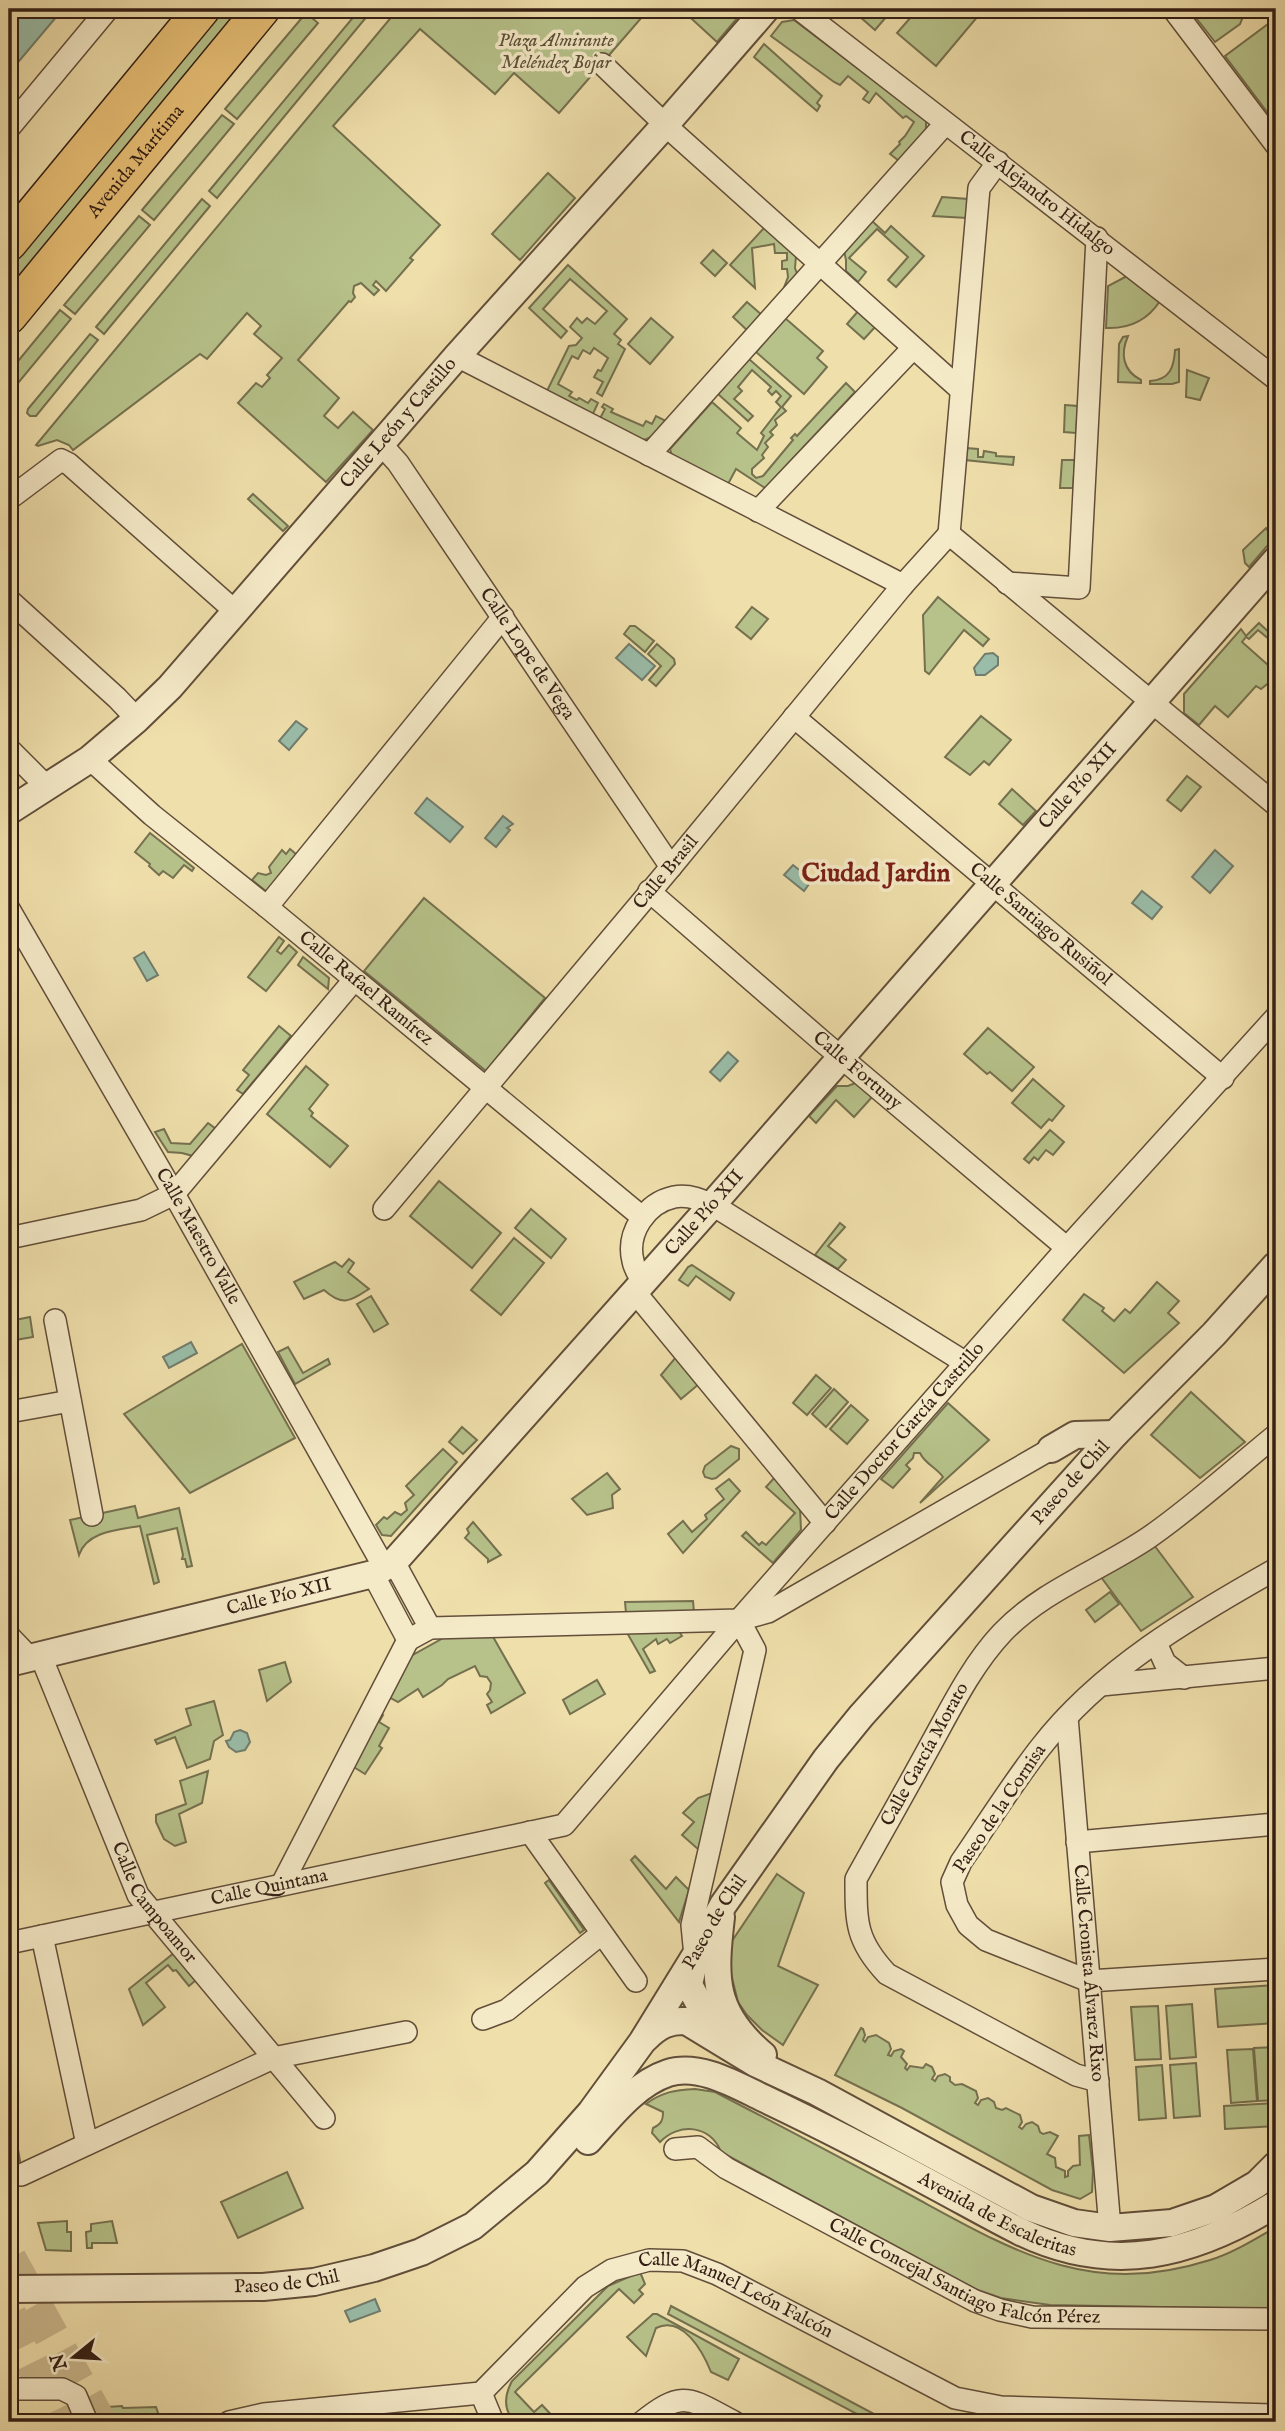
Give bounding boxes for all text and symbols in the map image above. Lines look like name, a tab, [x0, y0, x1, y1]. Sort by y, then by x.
park label: Plaza Almirante Meléndez Bojar	[498, 29, 614, 75]
street label: Avenida Marítima	[82, 99, 190, 224]
street label: Calle Alejandro Hidalgo	[954, 125, 1120, 262]
street label: Calle León y Castillo	[335, 353, 462, 494]
street label: Calle Lope de Vega	[474, 583, 581, 725]
street label: Calle Pío XII	[1034, 738, 1122, 835]
street label: Calle Brasil	[628, 830, 705, 915]
district label: Ciudad Jardin	[802, 857, 951, 890]
street label: Calle Santiago Rusiñol	[964, 857, 1117, 992]
street label: Calle Rafael Ramírez	[293, 926, 438, 1051]
street label: Calle Fortuny	[807, 1026, 907, 1116]
street label: Calle Maestro Valle	[150, 1164, 246, 1309]
street label: Calle Pío XII	[660, 1165, 749, 1261]
street label: Calle Doctor García Castrillo	[820, 1337, 990, 1526]
street label: Paseo de Chil	[1027, 1435, 1116, 1530]
street label: Calle Pío XII	[224, 1573, 334, 1621]
street label: Calle García Morato	[876, 1678, 975, 1831]
street label: Paseo de la Cornisa	[948, 1739, 1052, 1878]
street label: Calle Campoamor	[106, 1838, 202, 1969]
street label: Calle Quintana	[209, 1863, 331, 1912]
street label: Calle Cronista Álvarez Rixo	[1067, 1863, 1110, 2083]
street label: Paseo de Chil	[678, 1870, 753, 1974]
street label: Avenida de Escaleritas	[913, 2166, 1079, 2263]
street label: Calle Concejal Santiago Falcón Pérez	[824, 2213, 1101, 2330]
street label: Calle Manuel León Falcón	[636, 2248, 837, 2344]
street label: Paseo de Chil	[234, 2264, 343, 2299]
north arrow	[38, 2322, 108, 2392]
text: N	[46, 2350, 74, 2374]

